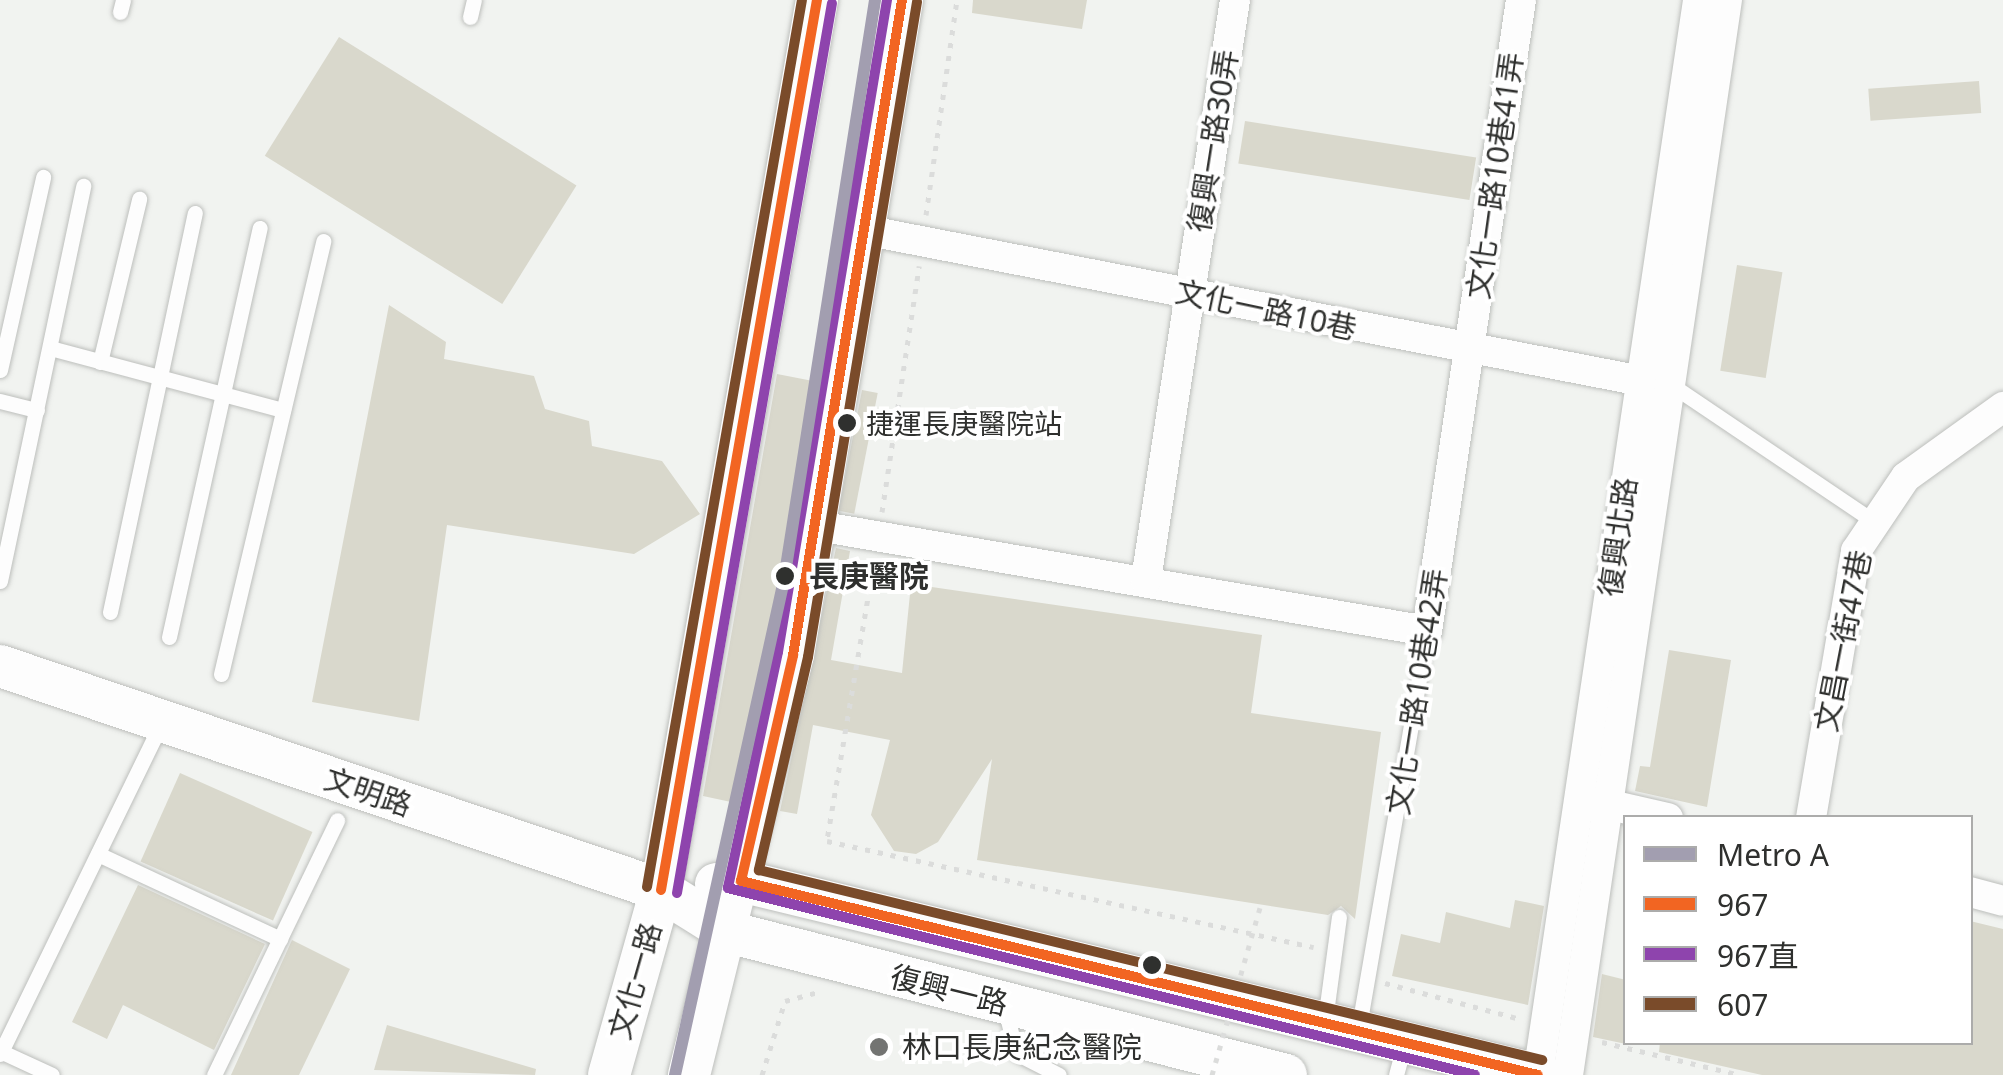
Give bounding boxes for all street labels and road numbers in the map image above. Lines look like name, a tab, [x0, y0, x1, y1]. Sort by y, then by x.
street label: 復興一路30弄	[1181, 47, 1245, 235]
street label: 文化一路10巷41弄	[1460, 50, 1530, 302]
street label: 文化一路10巷	[1172, 273, 1360, 347]
street label: 復興北路	[1592, 475, 1644, 599]
street label: 文昌一街47巷	[1808, 547, 1878, 735]
street label: 文化一路10巷42弄	[1380, 566, 1454, 818]
street label: 文明路	[320, 760, 416, 824]
street label: 文化一路	[601, 918, 669, 1044]
street label: 復興一路	[886, 958, 1012, 1022]

